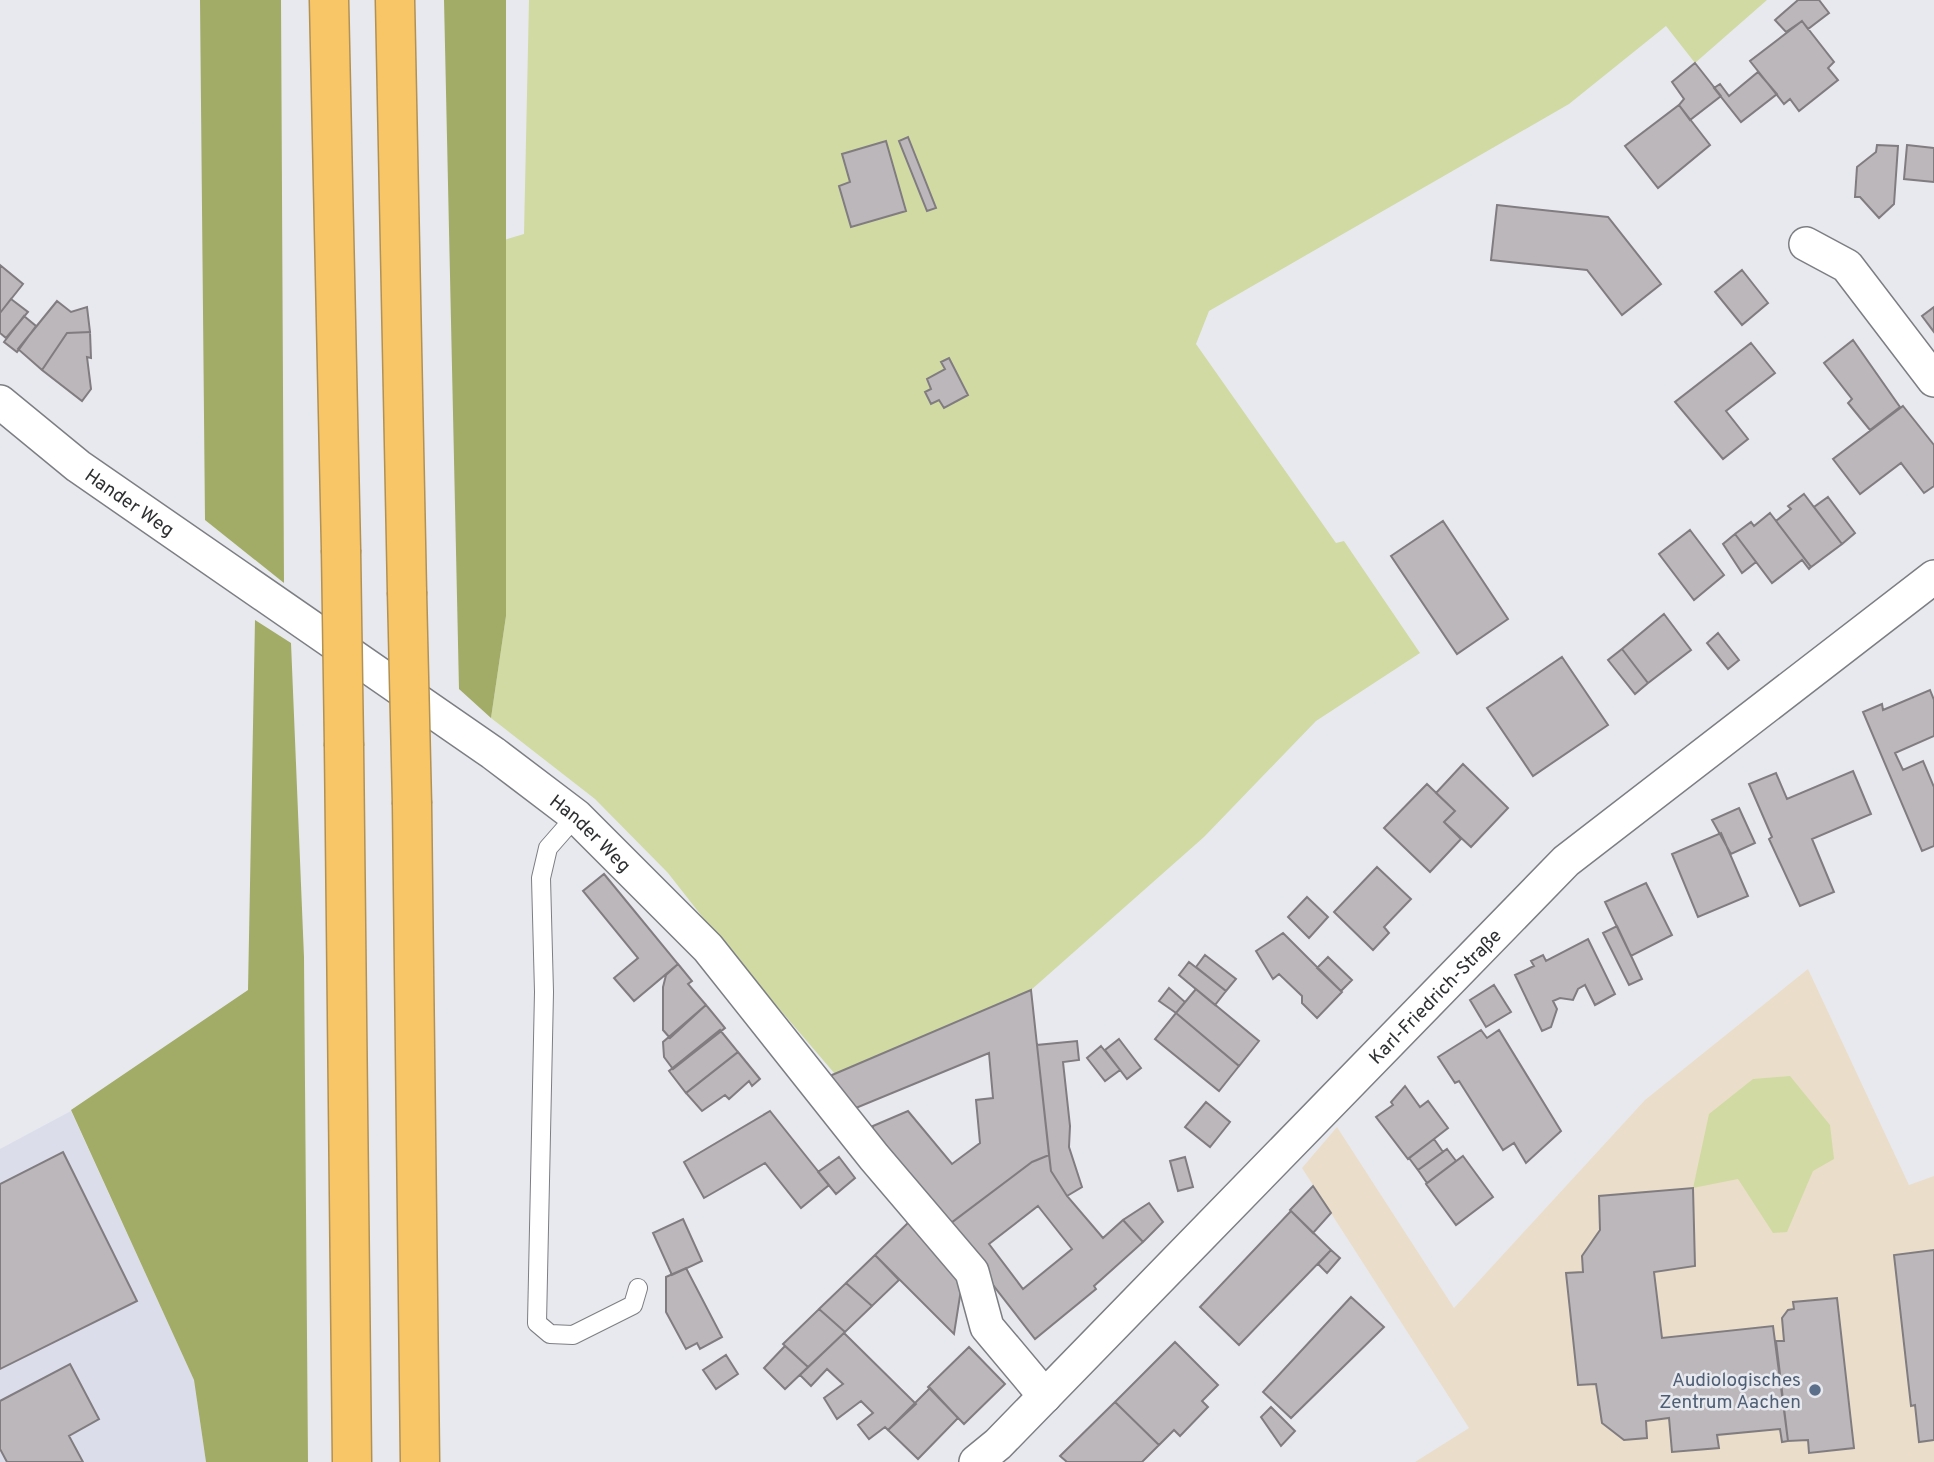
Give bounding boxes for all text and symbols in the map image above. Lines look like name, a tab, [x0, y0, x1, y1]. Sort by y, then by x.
street label: Hander Weg	[79, 464, 178, 543]
street label: Hander Weg	[544, 790, 635, 878]
street label: Karl-Friedrich-Straße	[1365, 925, 1507, 1070]
place label: Audiologisches Zentrum Aachen	[1659, 1369, 1801, 1415]
marker: Audiologisches Zentrum Aachen	[1807, 1382, 1823, 1398]

